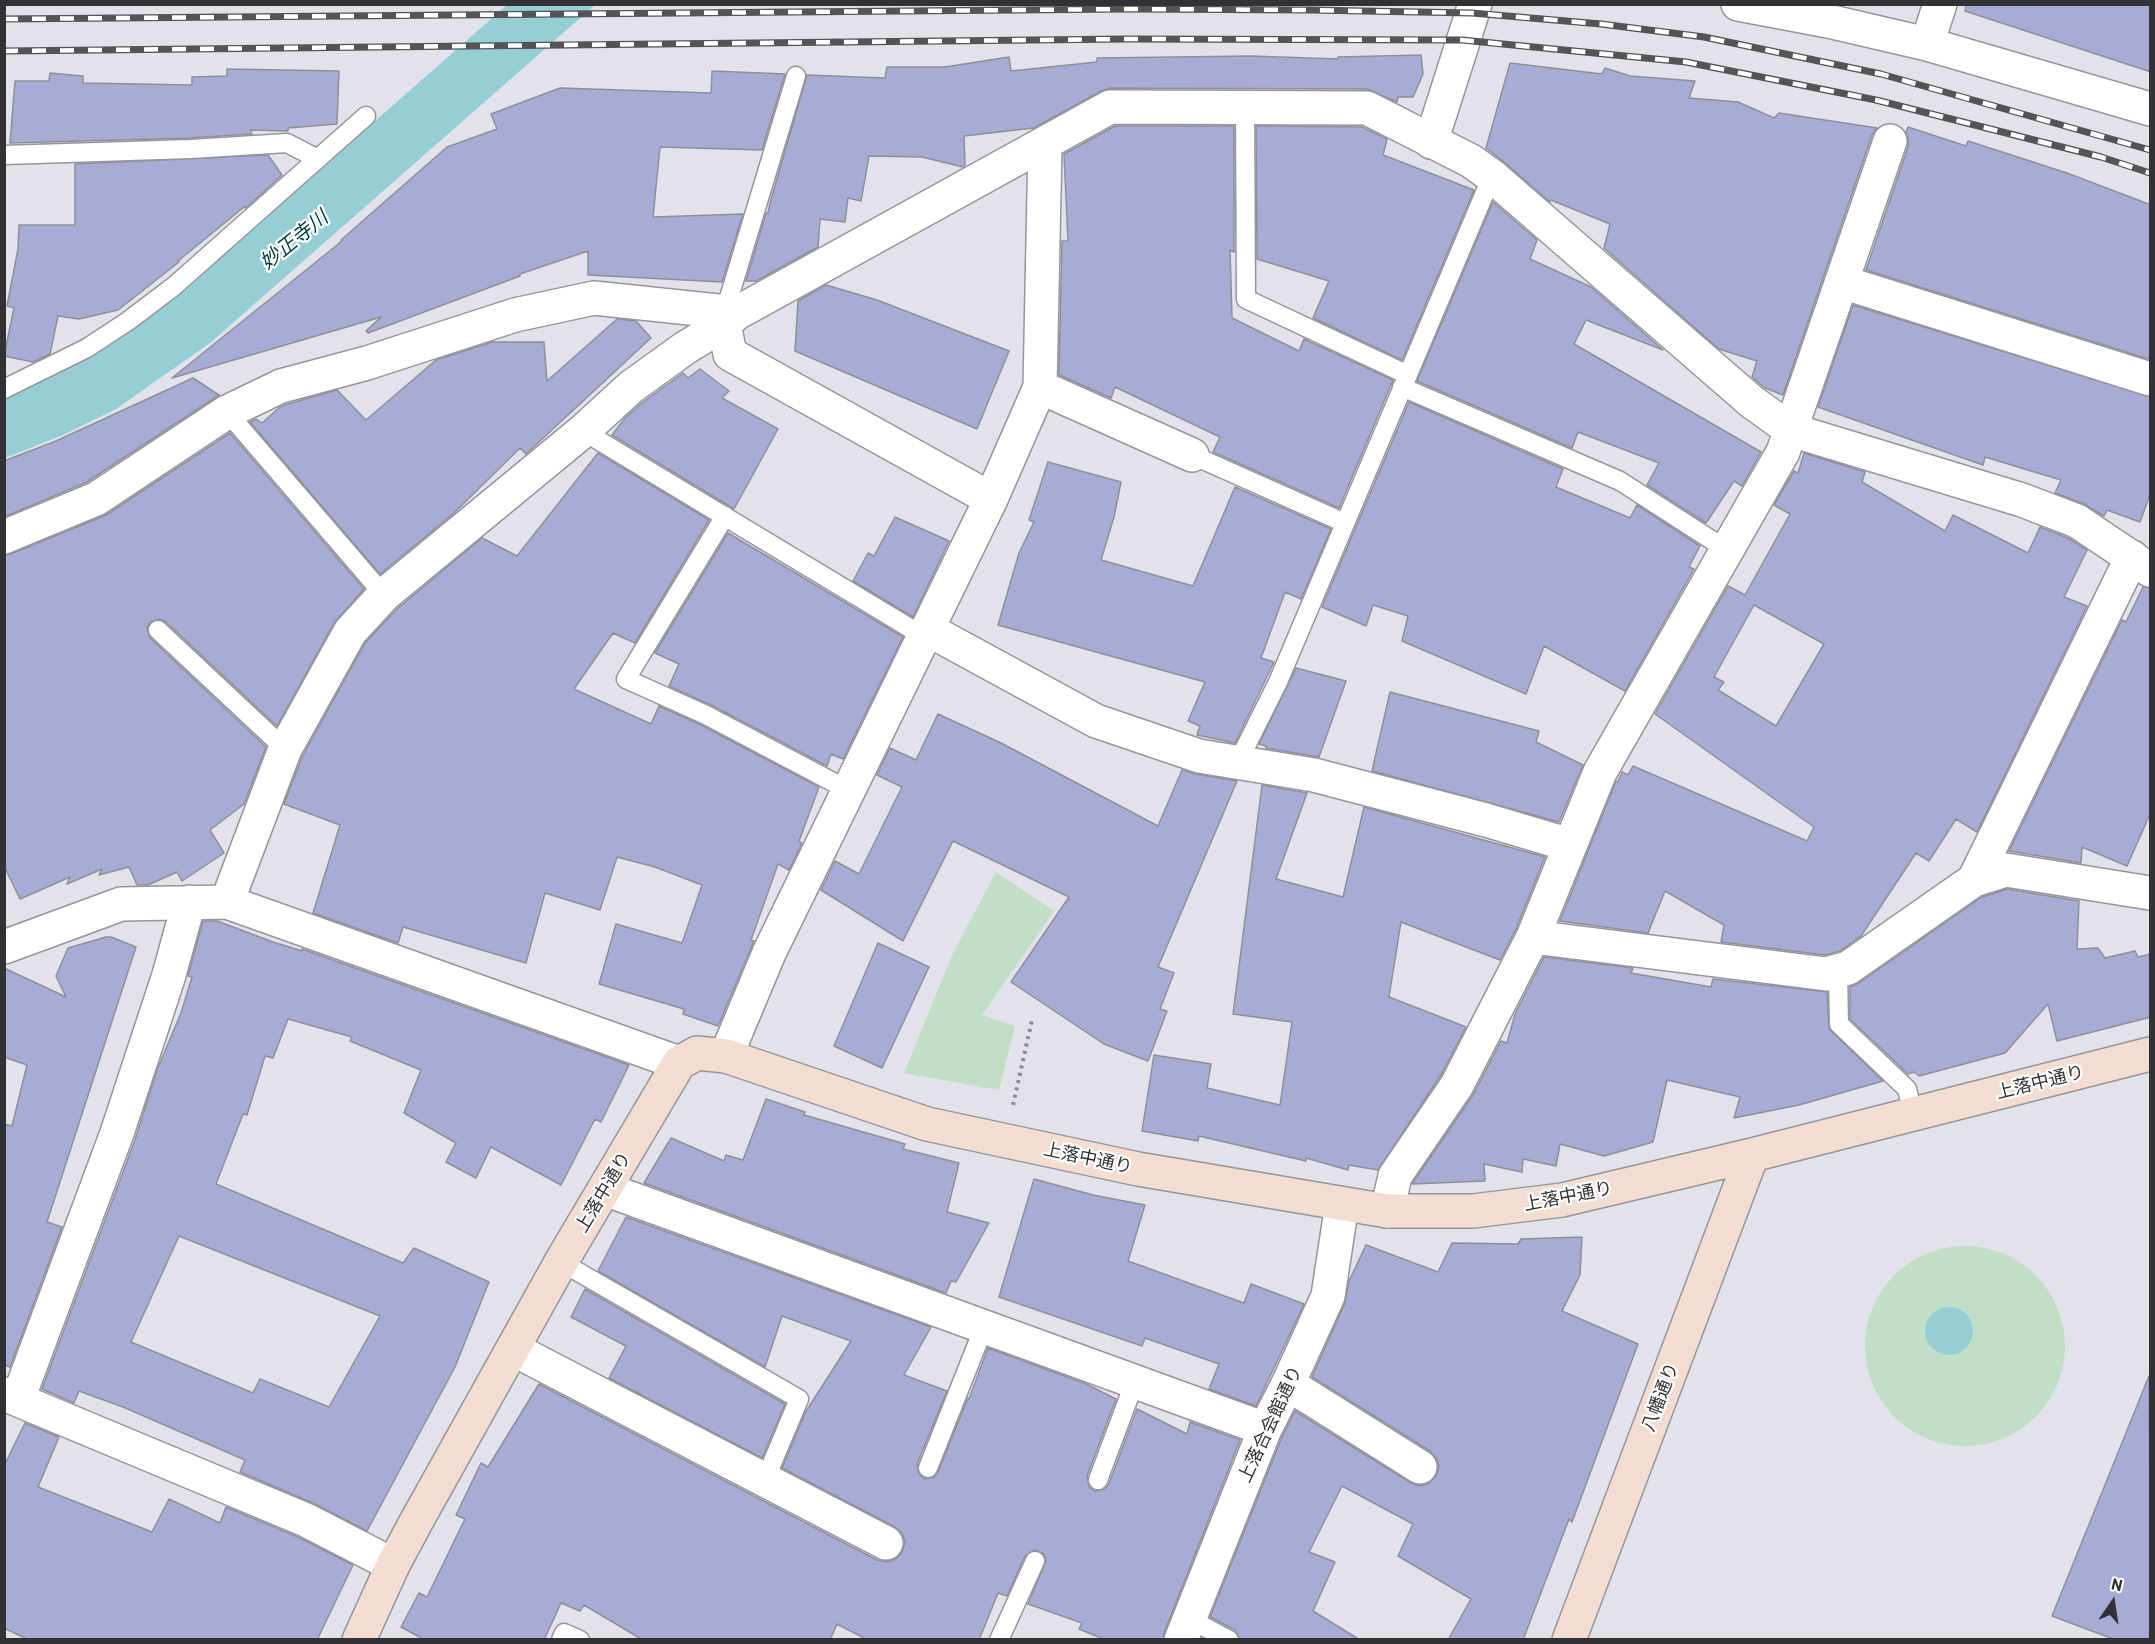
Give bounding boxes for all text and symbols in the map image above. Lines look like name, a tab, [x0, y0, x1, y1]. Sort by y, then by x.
water label: 妙正寺川	[255, 206, 333, 274]
street label: 上落中通り	[1994, 1061, 2086, 1103]
street label: 上落中通り	[1042, 1138, 1134, 1178]
street label: 上落中通り	[571, 1148, 635, 1236]
street label: 上落中通り	[1522, 1177, 1614, 1215]
street label: 八幡通り	[1637, 1360, 1683, 1434]
street label: 上落合会館通り	[1234, 1362, 1306, 1486]
north arrow	[2083, 1572, 2143, 1632]
text: N	[2110, 1574, 2124, 1594]

